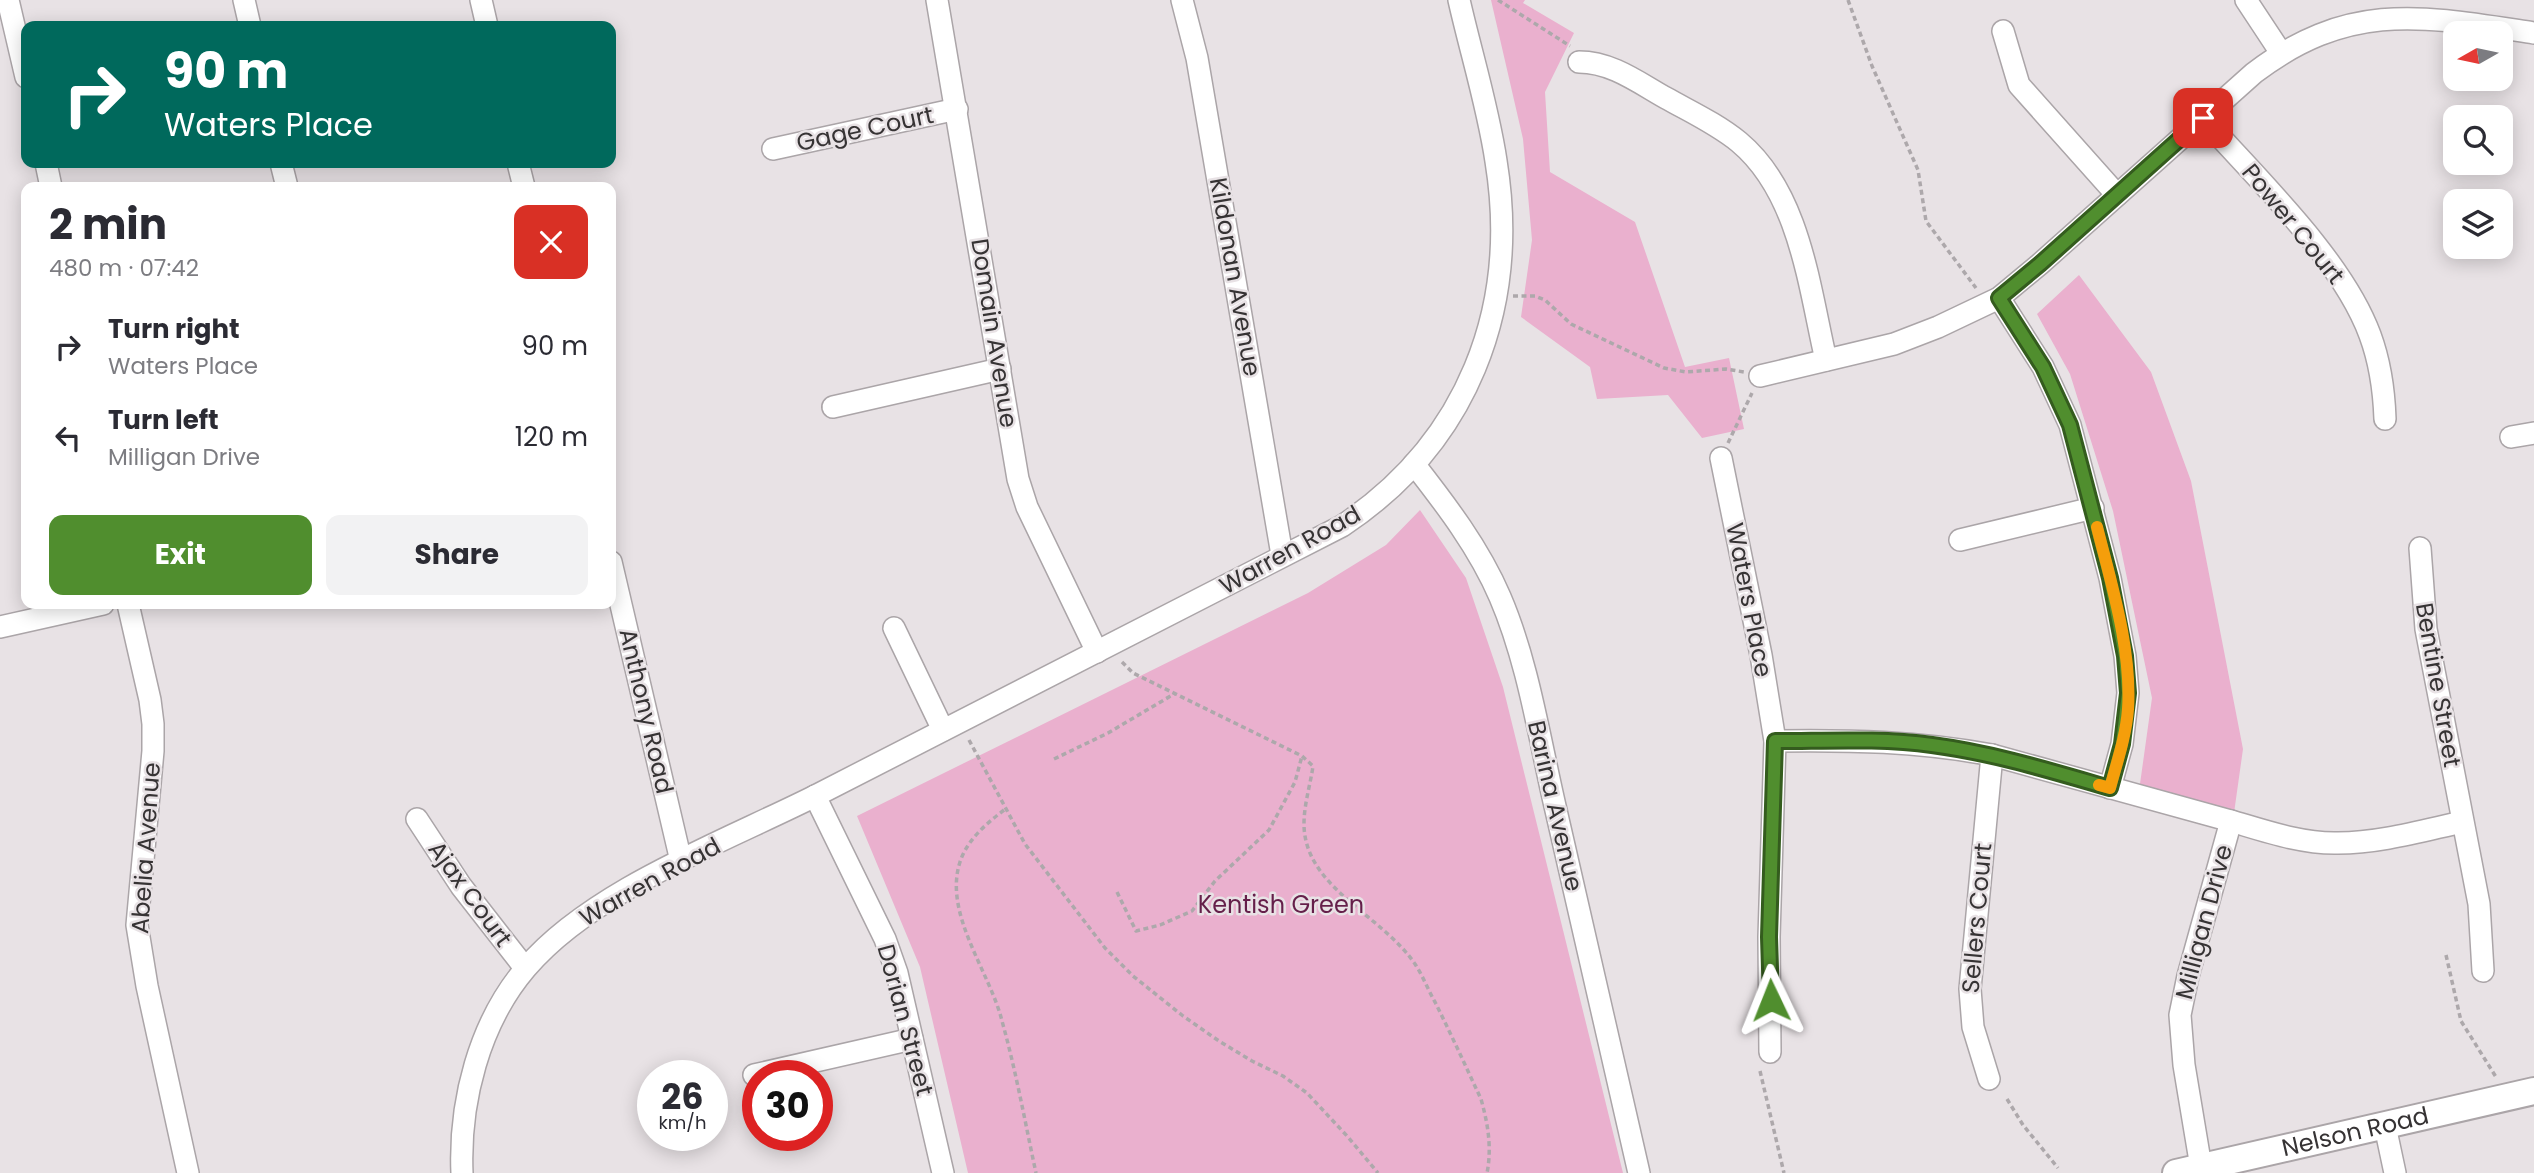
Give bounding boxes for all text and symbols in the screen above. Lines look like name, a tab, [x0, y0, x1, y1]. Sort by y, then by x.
north arrow	[2443, 21, 2513, 91]
map controls	[2443, 21, 2513, 259]
text: 90 m	[164, 37, 288, 105]
icon: right	[49, 49, 140, 140]
pin	[2173, 88, 2233, 148]
street label: Gage Court	[793, 98, 936, 159]
icon: arrive	[2184, 99, 2222, 137]
text: Waters Place	[164, 102, 373, 147]
button: search	[2443, 105, 2513, 175]
street label: Power Court	[2235, 157, 2352, 291]
street label: Kildonan Avenue	[1202, 175, 1269, 379]
button: layers	[2443, 189, 2513, 259]
text: 2 min	[49, 195, 167, 254]
button: close	[514, 205, 588, 279]
street label: Domain Avenue	[963, 236, 1026, 430]
text: 480 m · 07:42	[49, 252, 199, 284]
text: Turn right	[108, 311, 240, 347]
icon: right	[49, 328, 87, 366]
text: 90 m	[522, 328, 588, 364]
text: Waters Place	[108, 350, 258, 382]
text: Turn left	[108, 402, 219, 438]
icon: left	[49, 419, 87, 457]
text: 120 m	[515, 419, 588, 455]
text: Milligan Drive	[108, 441, 260, 473]
street label: Warren Road	[1213, 497, 1366, 602]
button: Exit	[49, 515, 312, 595]
button: Share	[326, 515, 588, 595]
street label: Waters Place	[1718, 520, 1781, 680]
street label: Bentine Street	[2408, 600, 2469, 770]
street label: Anthony Road	[611, 625, 682, 797]
street label: Barina Avenue	[1520, 717, 1591, 894]
street label: Abelia Avenue	[123, 761, 168, 935]
street label: Warren Road	[573, 829, 726, 934]
street label: Ajax Court	[421, 834, 520, 953]
street label: Milligan Drive	[2167, 841, 2240, 1003]
street label: Sellers Court	[1954, 842, 1999, 994]
park label: Kentish Green	[1198, 888, 1364, 921]
street label: Dorian Street	[869, 941, 942, 1099]
position arrow	[1734, 963, 1808, 1037]
speed limit sign: 30	[742, 1060, 833, 1151]
text: 26	[661, 1072, 704, 1121]
street label: Nelson Road	[2279, 1099, 2432, 1164]
text: km/h	[659, 1110, 706, 1135]

